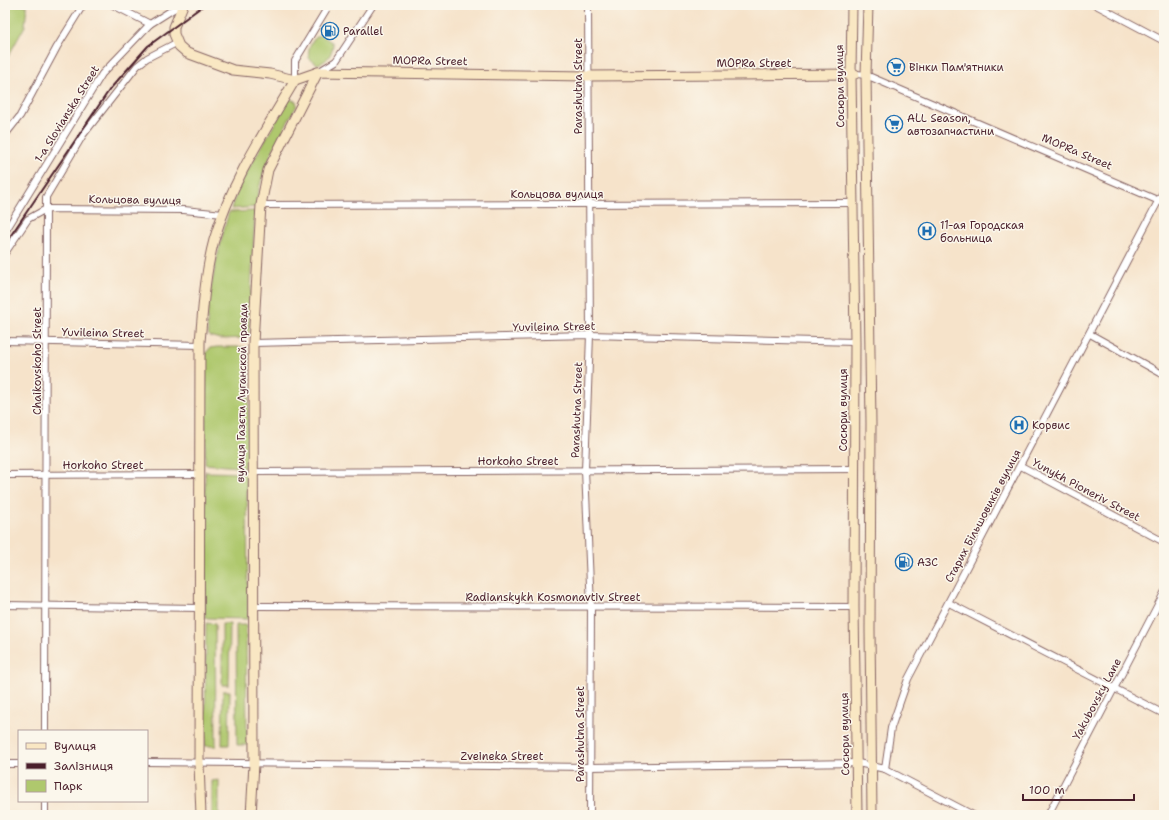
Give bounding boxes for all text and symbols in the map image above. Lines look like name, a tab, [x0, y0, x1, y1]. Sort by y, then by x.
fuel station icon: Parallel	[320, 21, 340, 41]
place label: Parallel	[343, 24, 383, 39]
street label: Parashutna Street	[571, 38, 586, 134]
street label: Сосюри вулиця	[832, 44, 848, 128]
street label: MOPRa Street	[392, 53, 468, 69]
street label: MOPRa Street	[716, 56, 792, 71]
supermarket icon: Вінки Пам'ятники	[886, 57, 906, 77]
place label: Вінки Пам'ятники	[909, 60, 1004, 75]
street label: 1-a Slovianska Street	[31, 63, 103, 165]
place label: ALL Season, автозапчастини	[907, 111, 994, 139]
supermarket icon: ALL Season, автозапчастини	[884, 114, 904, 134]
street label: MOPRa Street	[1040, 130, 1115, 174]
street label: Кольцова вулиця	[511, 187, 603, 202]
street label: Кольцова вулиця	[88, 192, 182, 208]
place label: 11-ая Городская больница	[940, 218, 1024, 246]
hospital icon: 11-ая Городская больница	[917, 221, 937, 241]
street label: вулиця Газєти Луганской правди	[233, 303, 251, 483]
street label: Chaikovskoho Street	[30, 307, 45, 415]
street label: Yuvileina Street	[512, 319, 596, 335]
street label: Yuvileina Street	[61, 325, 145, 341]
street label: Parashutna Street	[568, 361, 586, 458]
street label: Сосюри вулиця	[836, 368, 851, 452]
hospital icon: Корвис	[1009, 415, 1029, 435]
place label: Корвис	[1032, 418, 1070, 433]
street label: Старих Більшовиків вулиця	[941, 447, 1025, 585]
street label: Horkoho Street	[477, 454, 559, 469]
street label: Yunykh Pioneriv Street	[1029, 455, 1143, 525]
street label: Horkoho Street	[62, 458, 144, 473]
fuel station icon: АЗС	[894, 552, 914, 572]
place label: АЗС	[917, 555, 938, 570]
street label: Radianskykh Kosmonavtiv Street	[465, 590, 641, 605]
street label: Yakubovsky Lane	[1069, 656, 1125, 742]
street label: Parashutna Street	[573, 686, 588, 782]
street label: Сосюри вулиця	[837, 692, 853, 776]
legend	[18, 730, 148, 802]
text: Вулиця	[54, 738, 96, 754]
street label: Zveineka Street	[461, 749, 544, 764]
text: Залізниця	[54, 758, 113, 774]
scale bar	[1023, 776, 1134, 802]
text: Парк	[54, 778, 83, 794]
text: 100 m	[1029, 782, 1065, 798]

